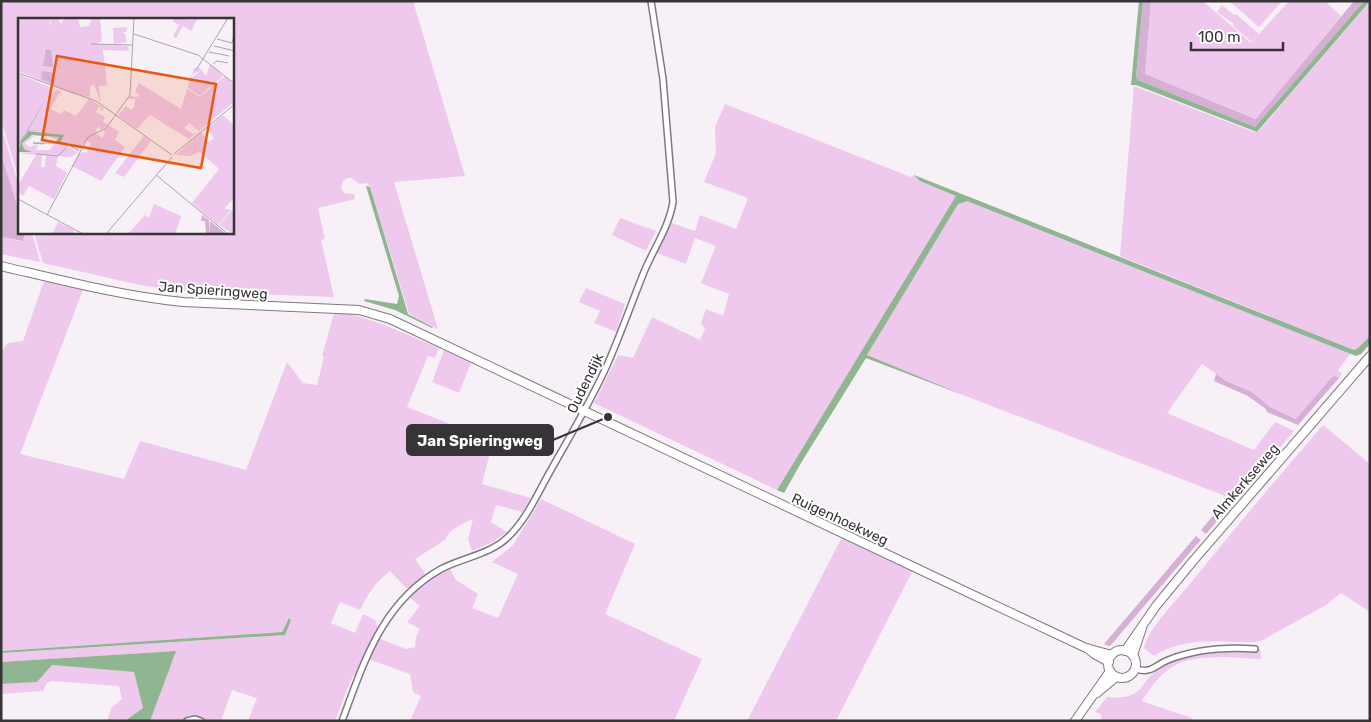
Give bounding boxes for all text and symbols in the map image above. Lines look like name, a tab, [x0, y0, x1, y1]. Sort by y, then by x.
inset map	[18, 18, 234, 234]
scale bar	[1191, 20, 1284, 52]
text: 100 m	[1198, 28, 1240, 46]
street label: Jan Spieringweg	[158, 278, 268, 303]
street label: Oudendijk	[564, 350, 608, 416]
callout: Jan Spieringweg	[407, 425, 553, 455]
text: Jan Spieringweg	[417, 432, 543, 450]
street label: Almkerkseweg	[1208, 440, 1283, 523]
street label: Ruigenhoekweg	[789, 490, 891, 549]

